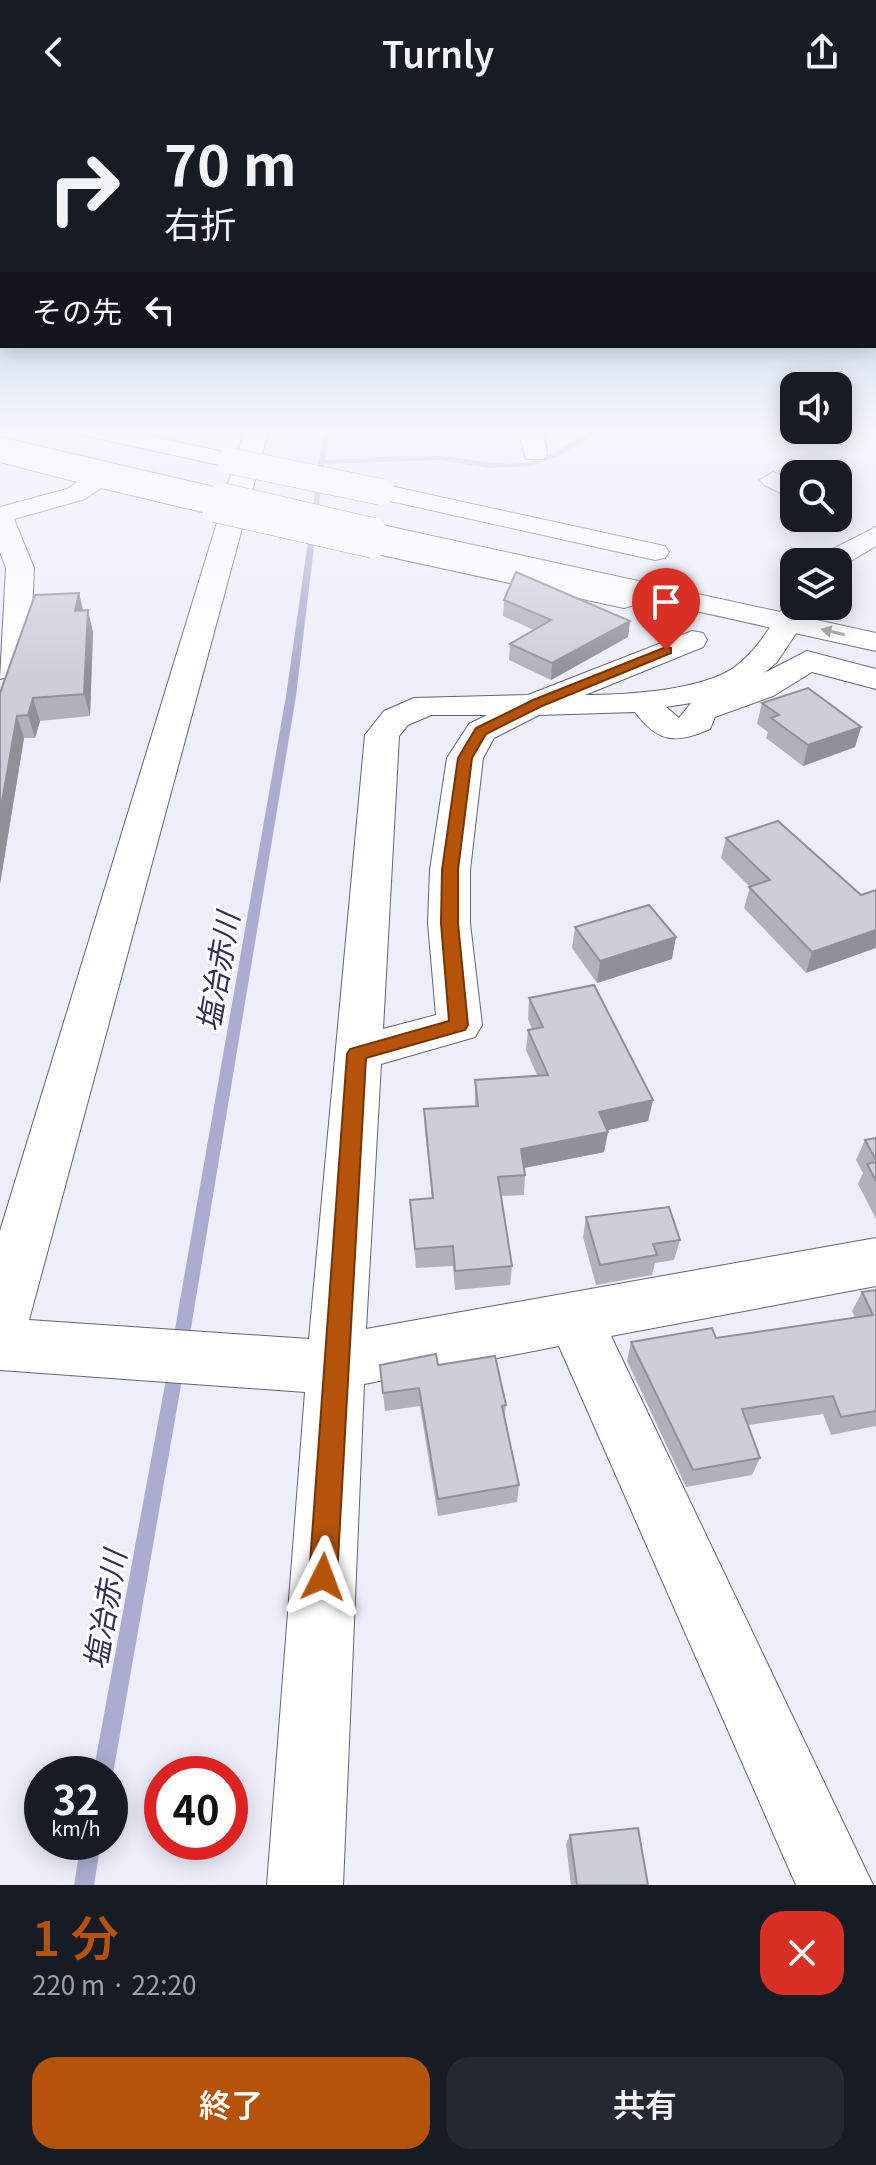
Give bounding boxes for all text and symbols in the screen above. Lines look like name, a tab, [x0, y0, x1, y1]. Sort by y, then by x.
text: Turnly	[382, 26, 494, 78]
icon: back	[32, 30, 76, 74]
icon: share	[800, 30, 844, 74]
text: 70 m	[164, 121, 297, 202]
icon: right	[32, 136, 136, 240]
text: 右折	[164, 196, 236, 248]
text: その先	[32, 288, 122, 332]
icon: left	[138, 288, 182, 332]
map controls	[780, 372, 852, 620]
button: sound	[780, 372, 852, 444]
button: search	[780, 460, 852, 532]
button: layers	[780, 548, 852, 620]
pin	[632, 568, 700, 650]
icon: arrive	[644, 580, 688, 624]
one-way arrow	[820, 625, 845, 638]
water label: 塩冶赤川	[184, 906, 249, 1034]
position arrow	[281, 1535, 365, 1619]
water label: 塩冶赤川	[71, 1544, 136, 1672]
speed limit sign: 40	[144, 1756, 248, 1860]
text: 32	[52, 1769, 100, 1827]
text: km/h	[51, 1813, 101, 1842]
text: 1 分	[32, 1900, 119, 1970]
button: close	[760, 1911, 844, 1995]
text: 220 m · 22:20	[32, 1965, 196, 2002]
button: 終了	[32, 2057, 430, 2149]
button: 共有	[446, 2057, 844, 2149]

